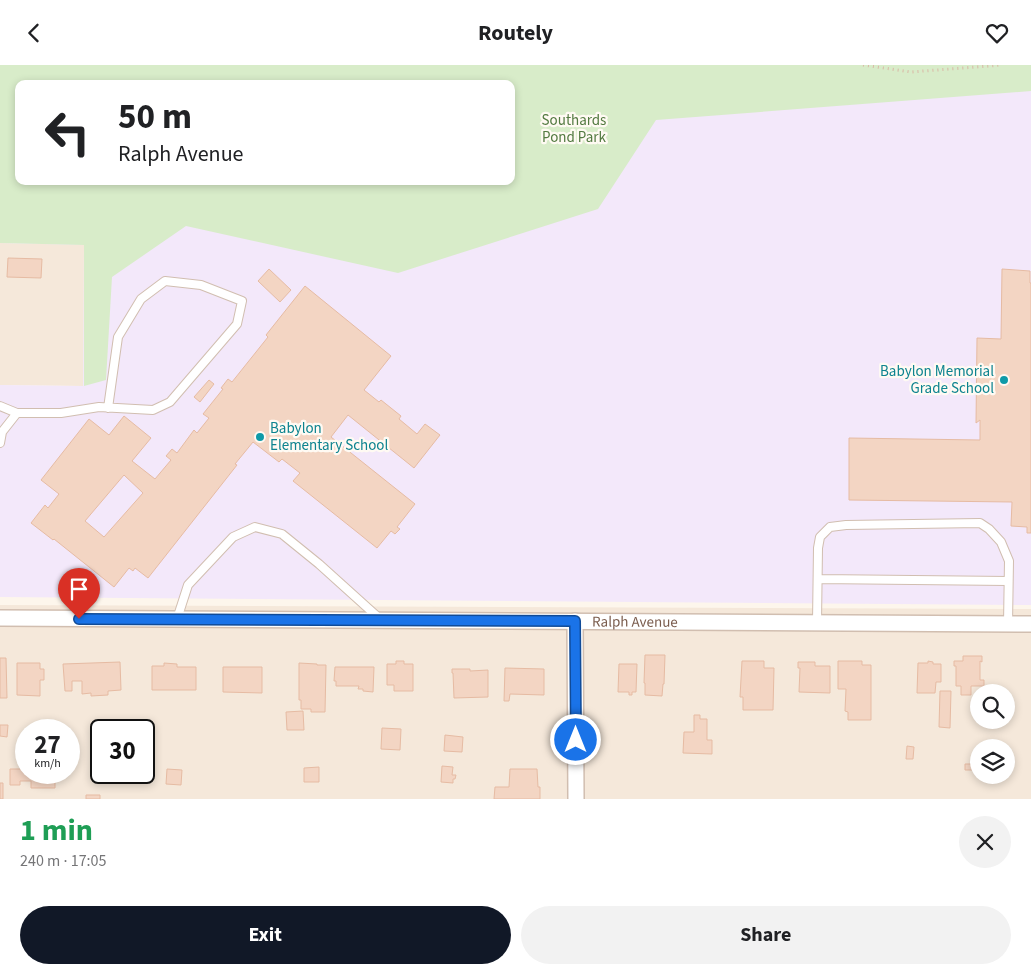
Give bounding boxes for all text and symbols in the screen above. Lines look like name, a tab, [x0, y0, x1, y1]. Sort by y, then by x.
text: Routely	[478, 17, 553, 49]
icon: back	[20, 19, 48, 47]
icon: heart	[983, 19, 1011, 47]
text: 50 m	[118, 92, 192, 142]
icon: left	[35, 100, 100, 165]
park label: Southards Pond Park	[542, 110, 606, 148]
text: Ralph Avenue	[118, 138, 244, 170]
place label: Babylon Memorial Grade School	[880, 361, 994, 399]
marker: Babylon Memorial Grade School	[998, 374, 1010, 386]
place label: Babylon Elementary School	[270, 418, 388, 456]
marker: Babylon Elementary School	[254, 431, 266, 443]
pin	[58, 568, 100, 619]
icon: arrive	[65, 575, 93, 603]
street label: Ralph Avenue	[592, 611, 678, 632]
map controls	[970, 684, 1015, 784]
button: search	[970, 684, 1015, 729]
position arrow	[549, 713, 601, 765]
speed limit sign: 30	[90, 719, 155, 784]
text: 27	[34, 727, 61, 763]
button: layers	[970, 739, 1015, 784]
text: km/h	[34, 755, 61, 772]
text: 1 min	[20, 809, 93, 852]
button: close	[959, 816, 1011, 868]
text: 240 m · 17:05	[20, 850, 107, 872]
button: Exit	[20, 906, 511, 964]
button: Share	[521, 906, 1011, 964]

